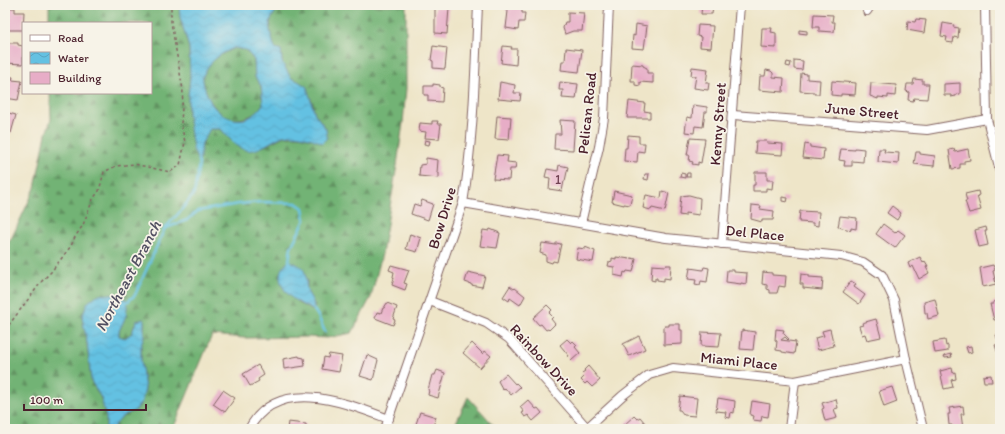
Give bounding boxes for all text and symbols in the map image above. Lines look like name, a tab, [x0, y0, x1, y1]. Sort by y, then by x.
legend	[22, 22, 152, 94]
text: Road	[58, 31, 84, 45]
text: Water	[58, 51, 89, 65]
street label: Pelican Road	[574, 70, 600, 155]
text: Building	[58, 71, 102, 85]
street label: Kenny Street	[706, 82, 730, 166]
street label: June Street	[824, 99, 900, 123]
house number: 1	[555, 172, 561, 187]
street label: Bow Drive	[424, 185, 460, 251]
water label: Northeast Branch	[91, 217, 165, 334]
street label: Del Place	[725, 221, 785, 245]
street label: Rainbow Drive	[506, 320, 582, 400]
street label: Miami Place	[699, 348, 779, 374]
scale bar	[24, 386, 146, 412]
text: 100 m	[30, 393, 63, 407]

